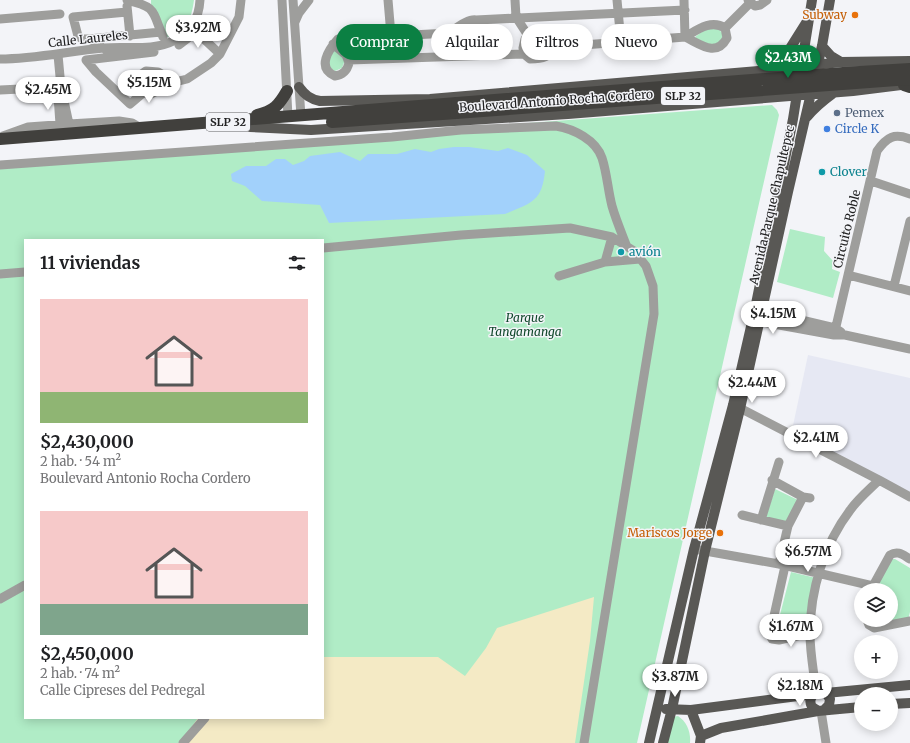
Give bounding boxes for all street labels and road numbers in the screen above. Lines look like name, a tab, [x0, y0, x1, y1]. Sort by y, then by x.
street label: Calle Laureles	[47, 27, 129, 50]
street label: Boulevard Antonio Rocha Cordero	[458, 86, 653, 115]
road number: SLP 32	[661, 87, 705, 105]
road number: SLP 32	[206, 113, 250, 131]
street label: Avenida Parque Chapultepec	[746, 124, 797, 287]
street label: Circuito Roble	[830, 188, 864, 270]

